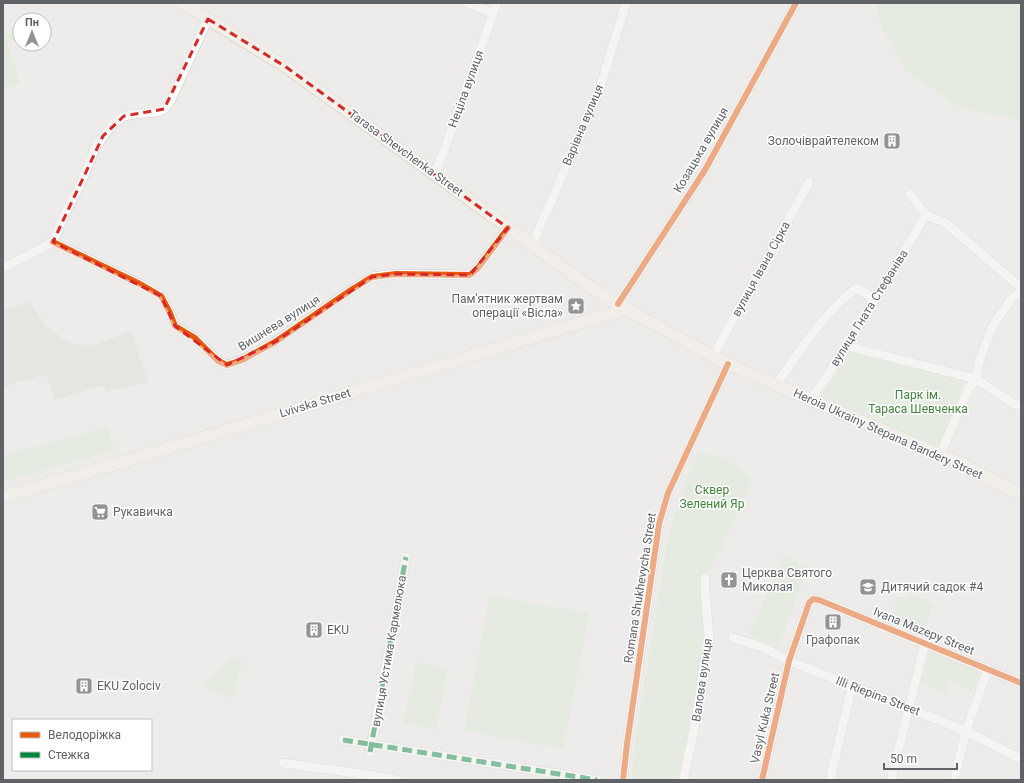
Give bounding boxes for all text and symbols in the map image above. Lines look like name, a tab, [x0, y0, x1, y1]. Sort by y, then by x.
north arrow	[12, 12, 52, 52]
text: Пн	[25, 16, 39, 29]
street label: Неціла вулиця	[446, 48, 486, 130]
street label: Варівна вулиця	[560, 82, 606, 168]
street label: Козацька вулиця	[671, 105, 731, 195]
street label: Tarasa Shevchenka Street	[346, 107, 466, 199]
building icon: Золочіврайтелеком	[882, 131, 902, 151]
place label: Золочіврайтелеком	[768, 134, 879, 148]
street label: вулиця Івана Сірка	[729, 219, 793, 319]
street label: вулиця Гната Стефаніва	[827, 247, 911, 369]
street label: Вишнева вулиця	[236, 292, 322, 354]
place label: Пам'ятник жертвам операції «Вісла»	[451, 292, 563, 320]
place icon: Пам'ятник жертвам операції «Вісла»	[566, 296, 586, 316]
street label: Lvivska Street	[278, 386, 352, 420]
street label: Heroia Ukrainy Stepana Bandery Street	[791, 386, 985, 482]
park label: Парк ім. Тараса Шевченка	[868, 388, 968, 416]
park label: Сквер Зелений Яр	[680, 483, 745, 511]
supermarket icon: Рукавичка	[90, 502, 110, 522]
place label: Рукавичка	[113, 505, 173, 519]
street label: Romana Shukhevycha Street	[621, 512, 659, 664]
place label: Церква Святого Миколая	[742, 566, 832, 594]
church icon: Церква Святого Миколая	[719, 570, 739, 590]
street label: вулиця Устима Кармелюка	[369, 574, 409, 728]
school or university icon: Дитячий садок #4	[858, 577, 878, 597]
place label: Дитячий садок #4	[881, 580, 983, 594]
street label: Ivana Mazepy Street	[871, 604, 977, 658]
building icon: Графопак	[823, 612, 843, 632]
building icon: EKU	[304, 620, 324, 640]
place label: EKU	[327, 623, 349, 637]
place label: Графопак	[806, 633, 861, 647]
street label: Валова вулиця	[689, 637, 715, 723]
street label: Vasyl Kuka Street	[748, 671, 782, 765]
street label: Illi Riepina Street	[834, 673, 922, 719]
building icon: EKU Zolociv	[74, 676, 94, 696]
place label: EKU Zolociv	[97, 679, 161, 693]
legend	[12, 719, 152, 771]
text: Велодоріжка	[48, 728, 121, 742]
scale bar	[884, 745, 957, 771]
text: Стежка	[48, 748, 90, 762]
text: 50 m	[890, 752, 917, 766]

